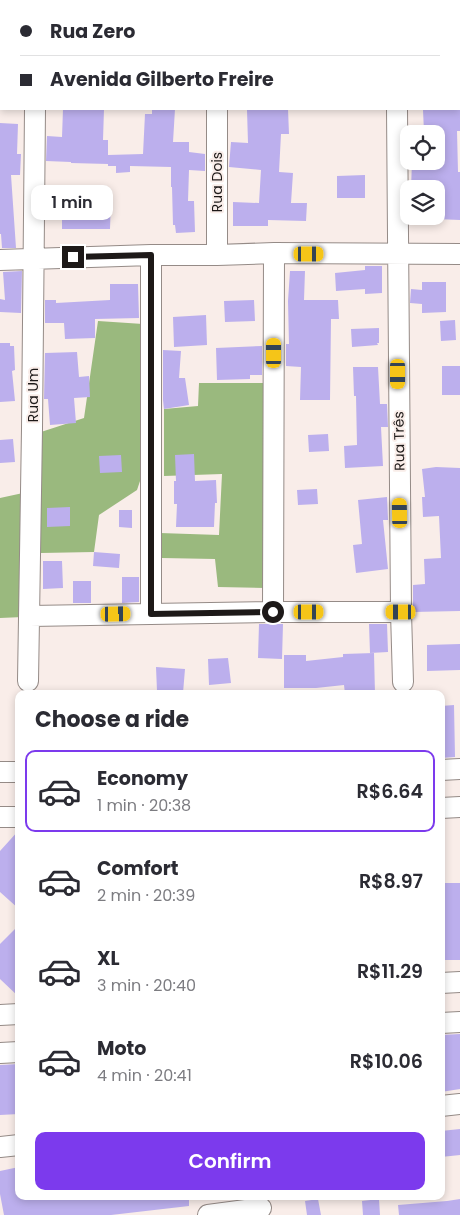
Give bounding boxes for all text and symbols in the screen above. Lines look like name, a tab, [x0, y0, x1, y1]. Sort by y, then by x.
text: Rua Zero	[50, 18, 135, 45]
text: Avenida Gilberto Freire	[50, 66, 274, 93]
map controls	[400, 125, 445, 225]
button: locate	[400, 125, 445, 170]
street label: Rua Dois	[207, 152, 227, 212]
button: layers	[400, 180, 445, 225]
callout: 1 min	[32, 184, 114, 220]
text: 1 min	[51, 191, 93, 214]
route end	[62, 246, 84, 268]
car	[294, 247, 324, 262]
car	[266, 338, 281, 368]
car	[390, 359, 405, 389]
street label: Rua Um	[23, 368, 43, 422]
street label: Rua Três	[388, 411, 410, 471]
car	[392, 498, 407, 528]
route start	[262, 601, 284, 623]
car	[294, 605, 324, 620]
car	[386, 605, 416, 620]
car	[100, 606, 131, 622]
text: Choose a ride	[35, 704, 189, 735]
text: Economy	[97, 765, 188, 792]
icon: car	[37, 769, 82, 814]
text: R$6.64	[357, 778, 423, 805]
text: 1 min · 20:38	[97, 794, 191, 817]
text: Comfort	[97, 855, 179, 882]
icon: car	[37, 859, 82, 904]
text: R$8.97	[359, 868, 423, 895]
text: 2 min · 20:39	[97, 884, 195, 907]
text: XL	[97, 945, 120, 972]
icon: car	[37, 949, 82, 994]
text: R$11.29	[357, 958, 423, 985]
text: 3 min · 20:40	[97, 974, 196, 997]
text: Moto	[97, 1035, 146, 1062]
icon: car	[37, 1039, 82, 1084]
text: R$10.06	[350, 1048, 423, 1075]
text: 4 min · 20:41	[97, 1064, 192, 1087]
button: Confirm	[35, 1132, 425, 1190]

